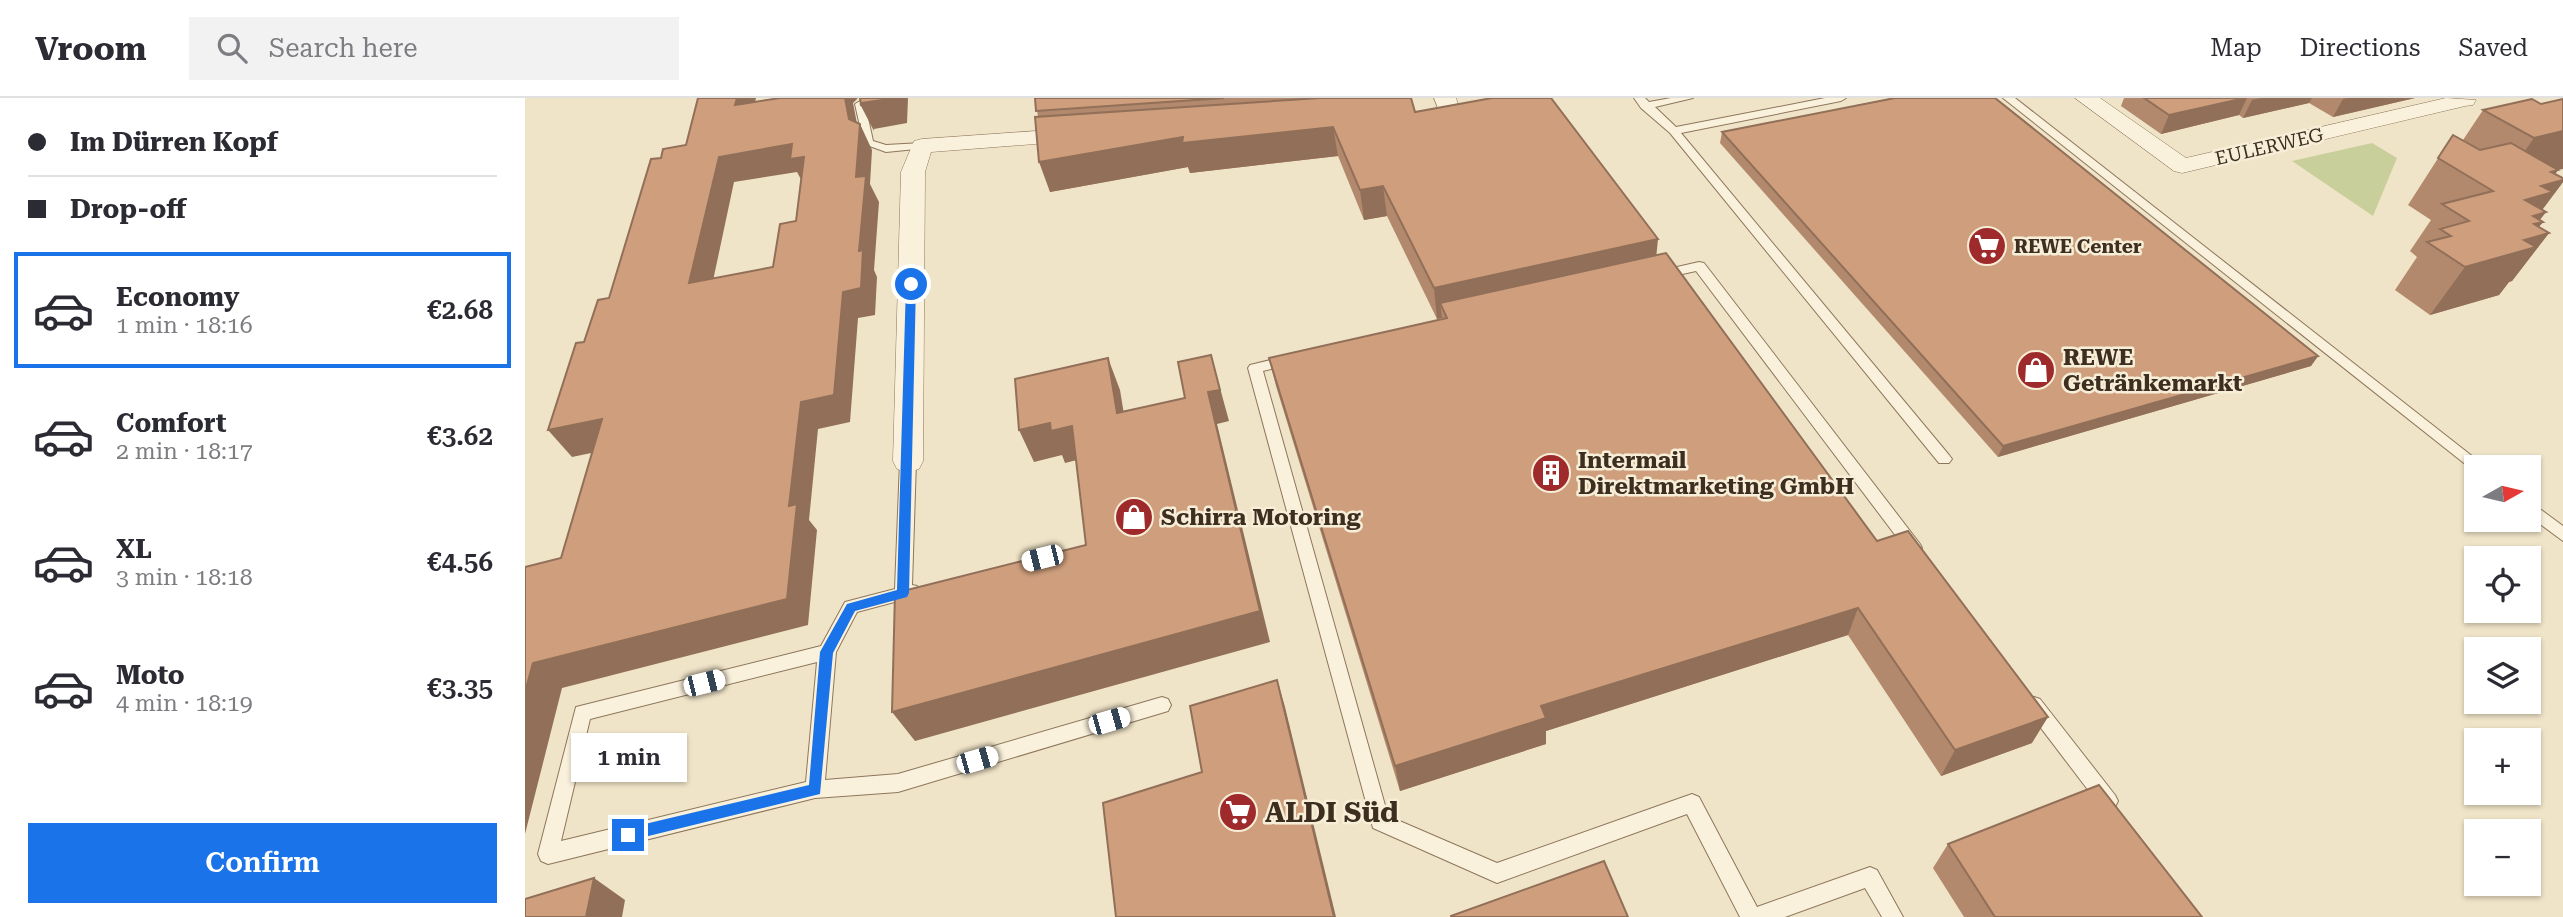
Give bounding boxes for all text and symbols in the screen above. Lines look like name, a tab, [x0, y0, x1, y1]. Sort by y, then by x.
search box	[189, 17, 679, 80]
text: Vroom	[35, 29, 147, 68]
icon: search	[213, 29, 251, 67]
text: Search here	[269, 33, 418, 63]
text: Map	[2210, 34, 2262, 62]
text: Directions	[2300, 34, 2420, 62]
text: Saved	[2458, 34, 2528, 62]
street label: EULERWEG	[2213, 123, 2326, 170]
text: Im Dürren Kopf	[70, 127, 278, 157]
text: Drop-off	[70, 194, 186, 224]
supermarket icon: REWE Center	[1966, 225, 2008, 267]
place label: REWE Center	[2014, 235, 2142, 258]
route start	[895, 268, 927, 300]
icon: car	[32, 279, 95, 342]
text: Economy	[116, 282, 239, 312]
text: €2.68	[427, 295, 493, 325]
text: 1 min · 18:16	[116, 312, 253, 339]
place label: REWE Getränkemarkt	[2063, 344, 2242, 397]
shop icon: REWE Getränkemarkt	[2015, 349, 2057, 391]
icon: car	[32, 405, 95, 468]
text: Comfort	[116, 408, 226, 438]
text: €3.62	[427, 421, 493, 451]
text: 2 min · 18:17	[116, 438, 253, 465]
place label: Intermail Direktmarketing GmbH	[1578, 447, 1854, 500]
building icon: Intermail Direktmarketing GmbH	[1530, 452, 1572, 494]
north arrow	[2464, 455, 2541, 532]
map controls	[2464, 455, 2541, 896]
shop icon: Schirra Motoring	[1113, 496, 1155, 538]
place label: Schirra Motoring	[1161, 504, 1361, 531]
icon: car	[32, 531, 95, 594]
text: XL	[116, 534, 152, 564]
car	[1020, 543, 1065, 573]
button: locate	[2464, 546, 2541, 623]
text: €4.56	[427, 547, 493, 577]
text: 3 min · 18:18	[116, 564, 253, 591]
button: layers	[2464, 637, 2541, 714]
icon: car	[32, 657, 95, 720]
text: Moto	[116, 660, 185, 690]
car	[682, 668, 727, 698]
text: €3.35	[427, 673, 493, 703]
text: 4 min · 18:19	[116, 690, 253, 717]
car	[1086, 705, 1133, 737]
button: +	[2464, 728, 2541, 805]
callout: 1 min	[570, 734, 686, 782]
text: 1 min	[597, 744, 661, 771]
car	[954, 744, 1001, 776]
supermarket icon: ALDI Süd	[1217, 791, 1259, 833]
place label: ALDI Süd	[1265, 796, 1399, 829]
route end	[612, 819, 644, 851]
button: −	[2464, 819, 2541, 896]
button: Confirm	[28, 823, 497, 903]

